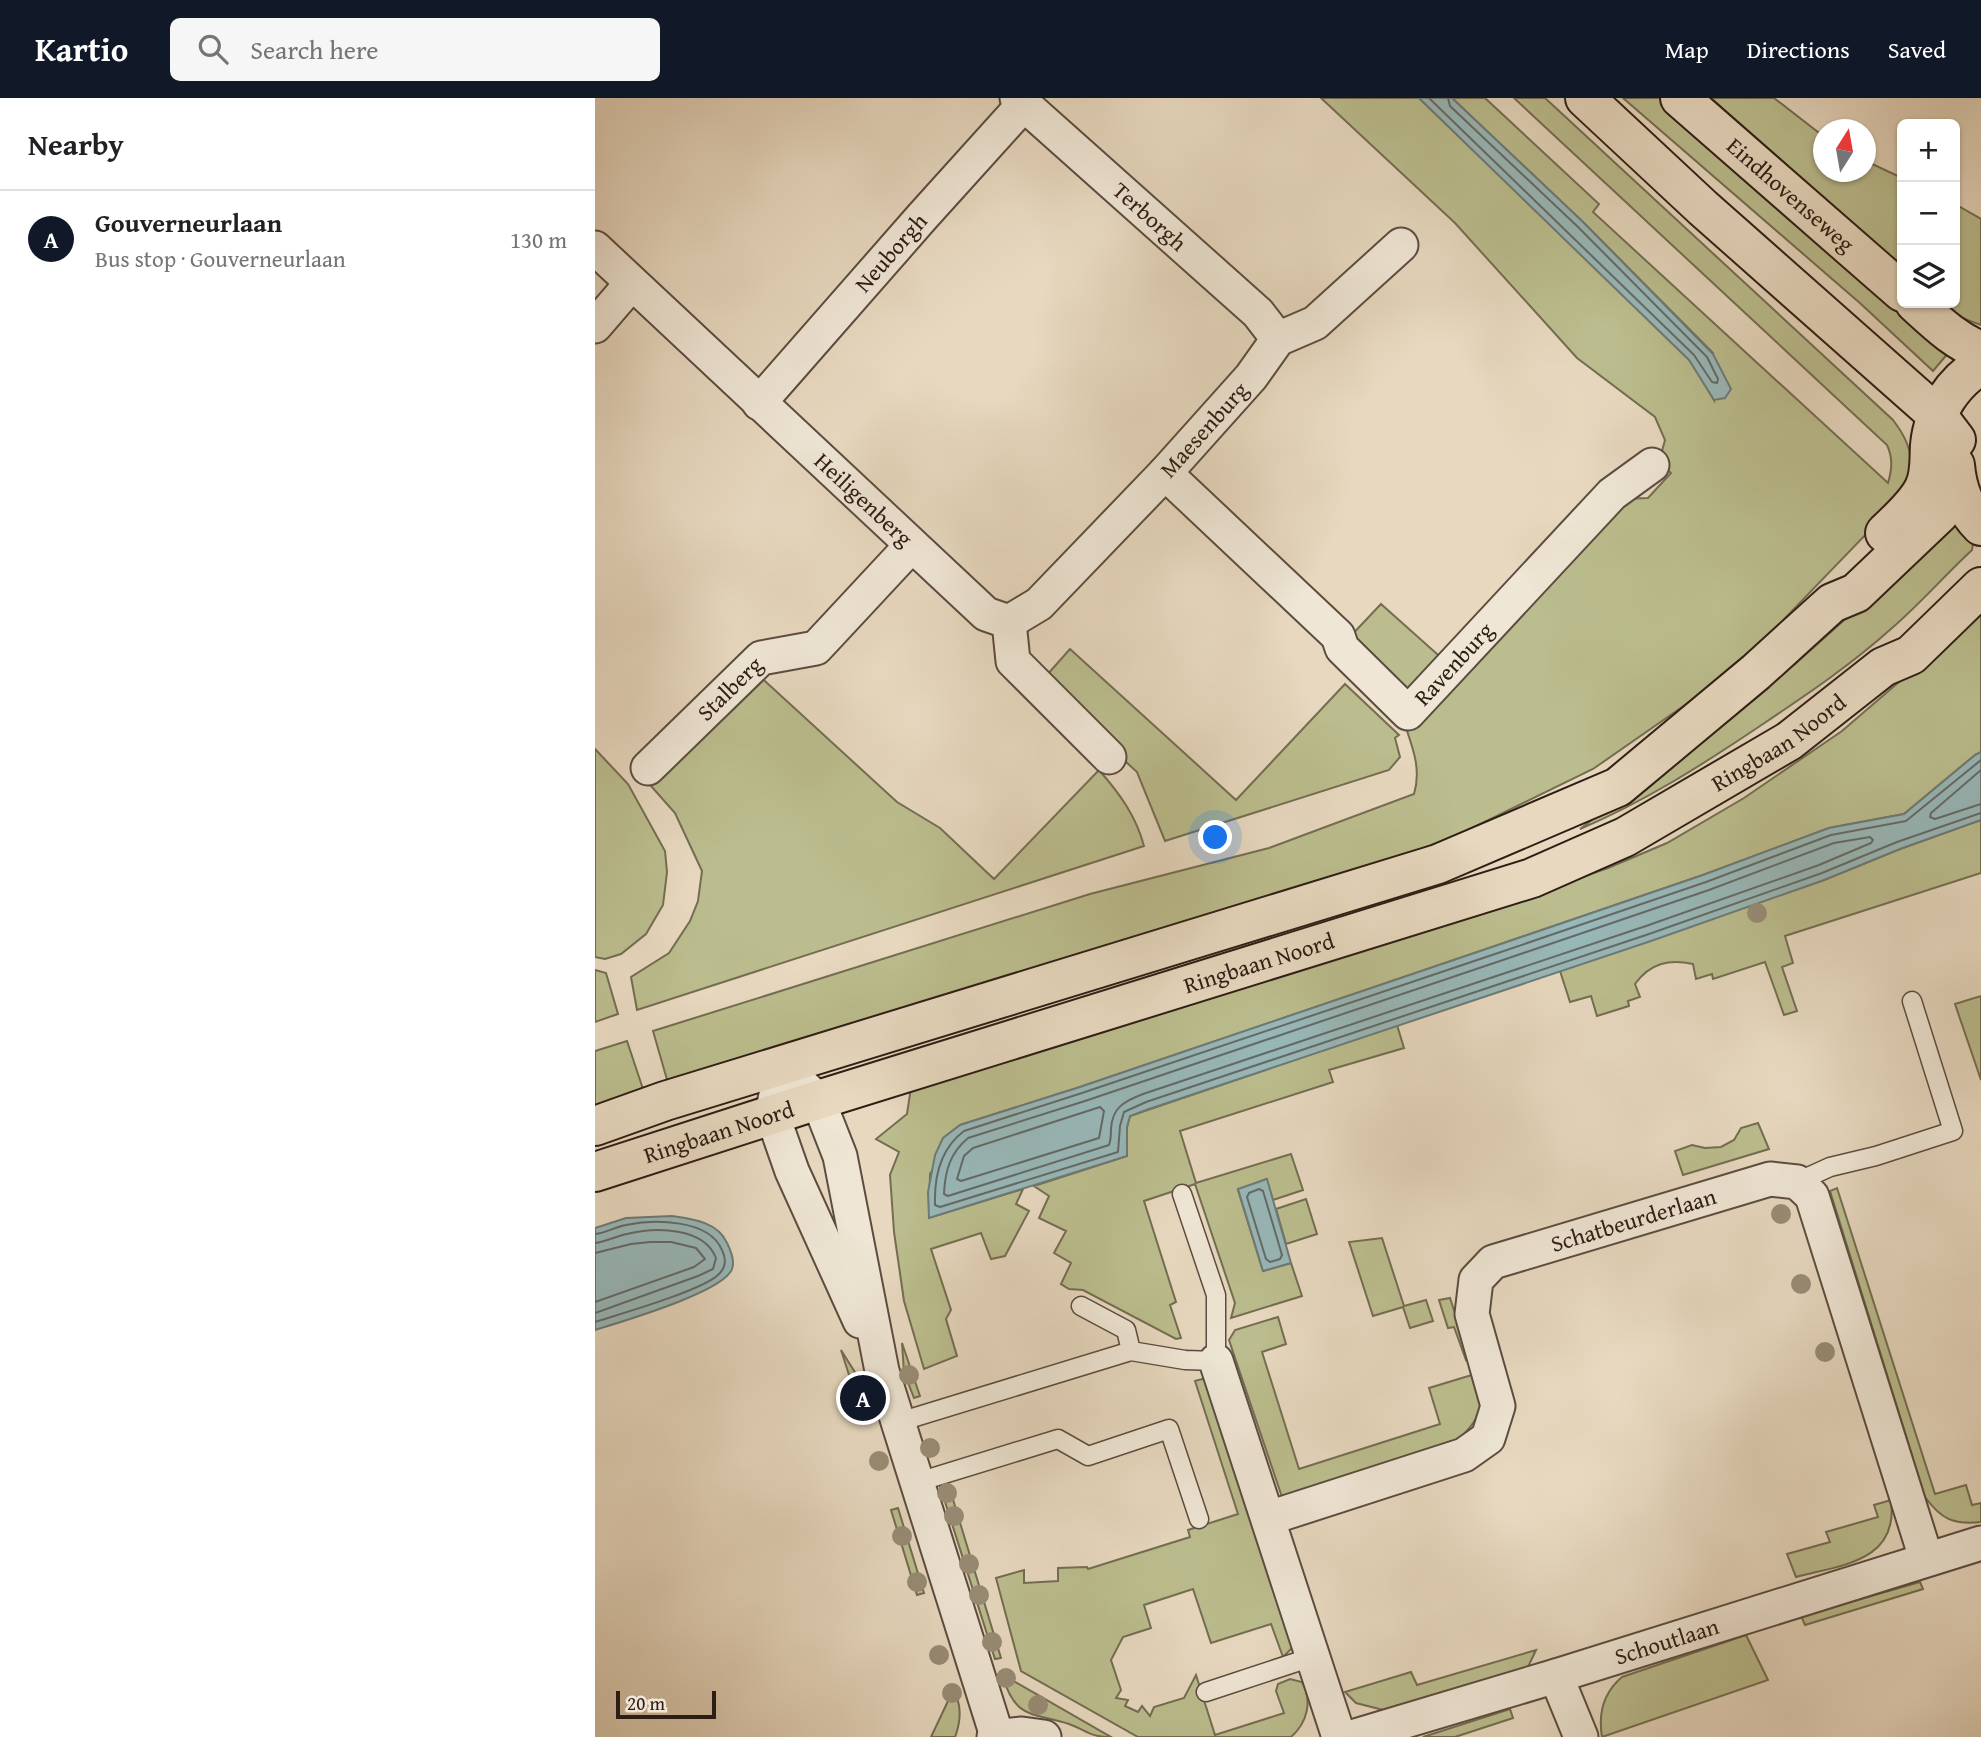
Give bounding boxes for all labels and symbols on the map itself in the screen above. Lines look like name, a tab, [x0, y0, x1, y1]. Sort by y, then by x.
north arrow	[1813, 119, 1876, 182]
street label: Eindhovenseweg	[1720, 129, 1863, 260]
street label: Terborgh	[1106, 174, 1195, 258]
street label: Neuborgh	[846, 205, 934, 299]
street label: Maesenburg	[1152, 374, 1256, 484]
street label: Heiligenberg	[807, 445, 921, 554]
street label: Ravenburg	[1406, 614, 1501, 713]
street label: Stalberg	[689, 648, 770, 728]
street label: Ringbaan Noord	[1705, 685, 1853, 799]
your location	[1198, 820, 1232, 854]
street label: Ringbaan Noord	[1179, 923, 1339, 1001]
street label: Ringbaan Noord	[639, 1092, 798, 1171]
street label: Schatbeurderlaan	[1547, 1179, 1720, 1260]
pin: A	[840, 1372, 886, 1424]
street label: Schoutlaan	[1610, 1609, 1723, 1673]
scale bar	[616, 1688, 716, 1720]

